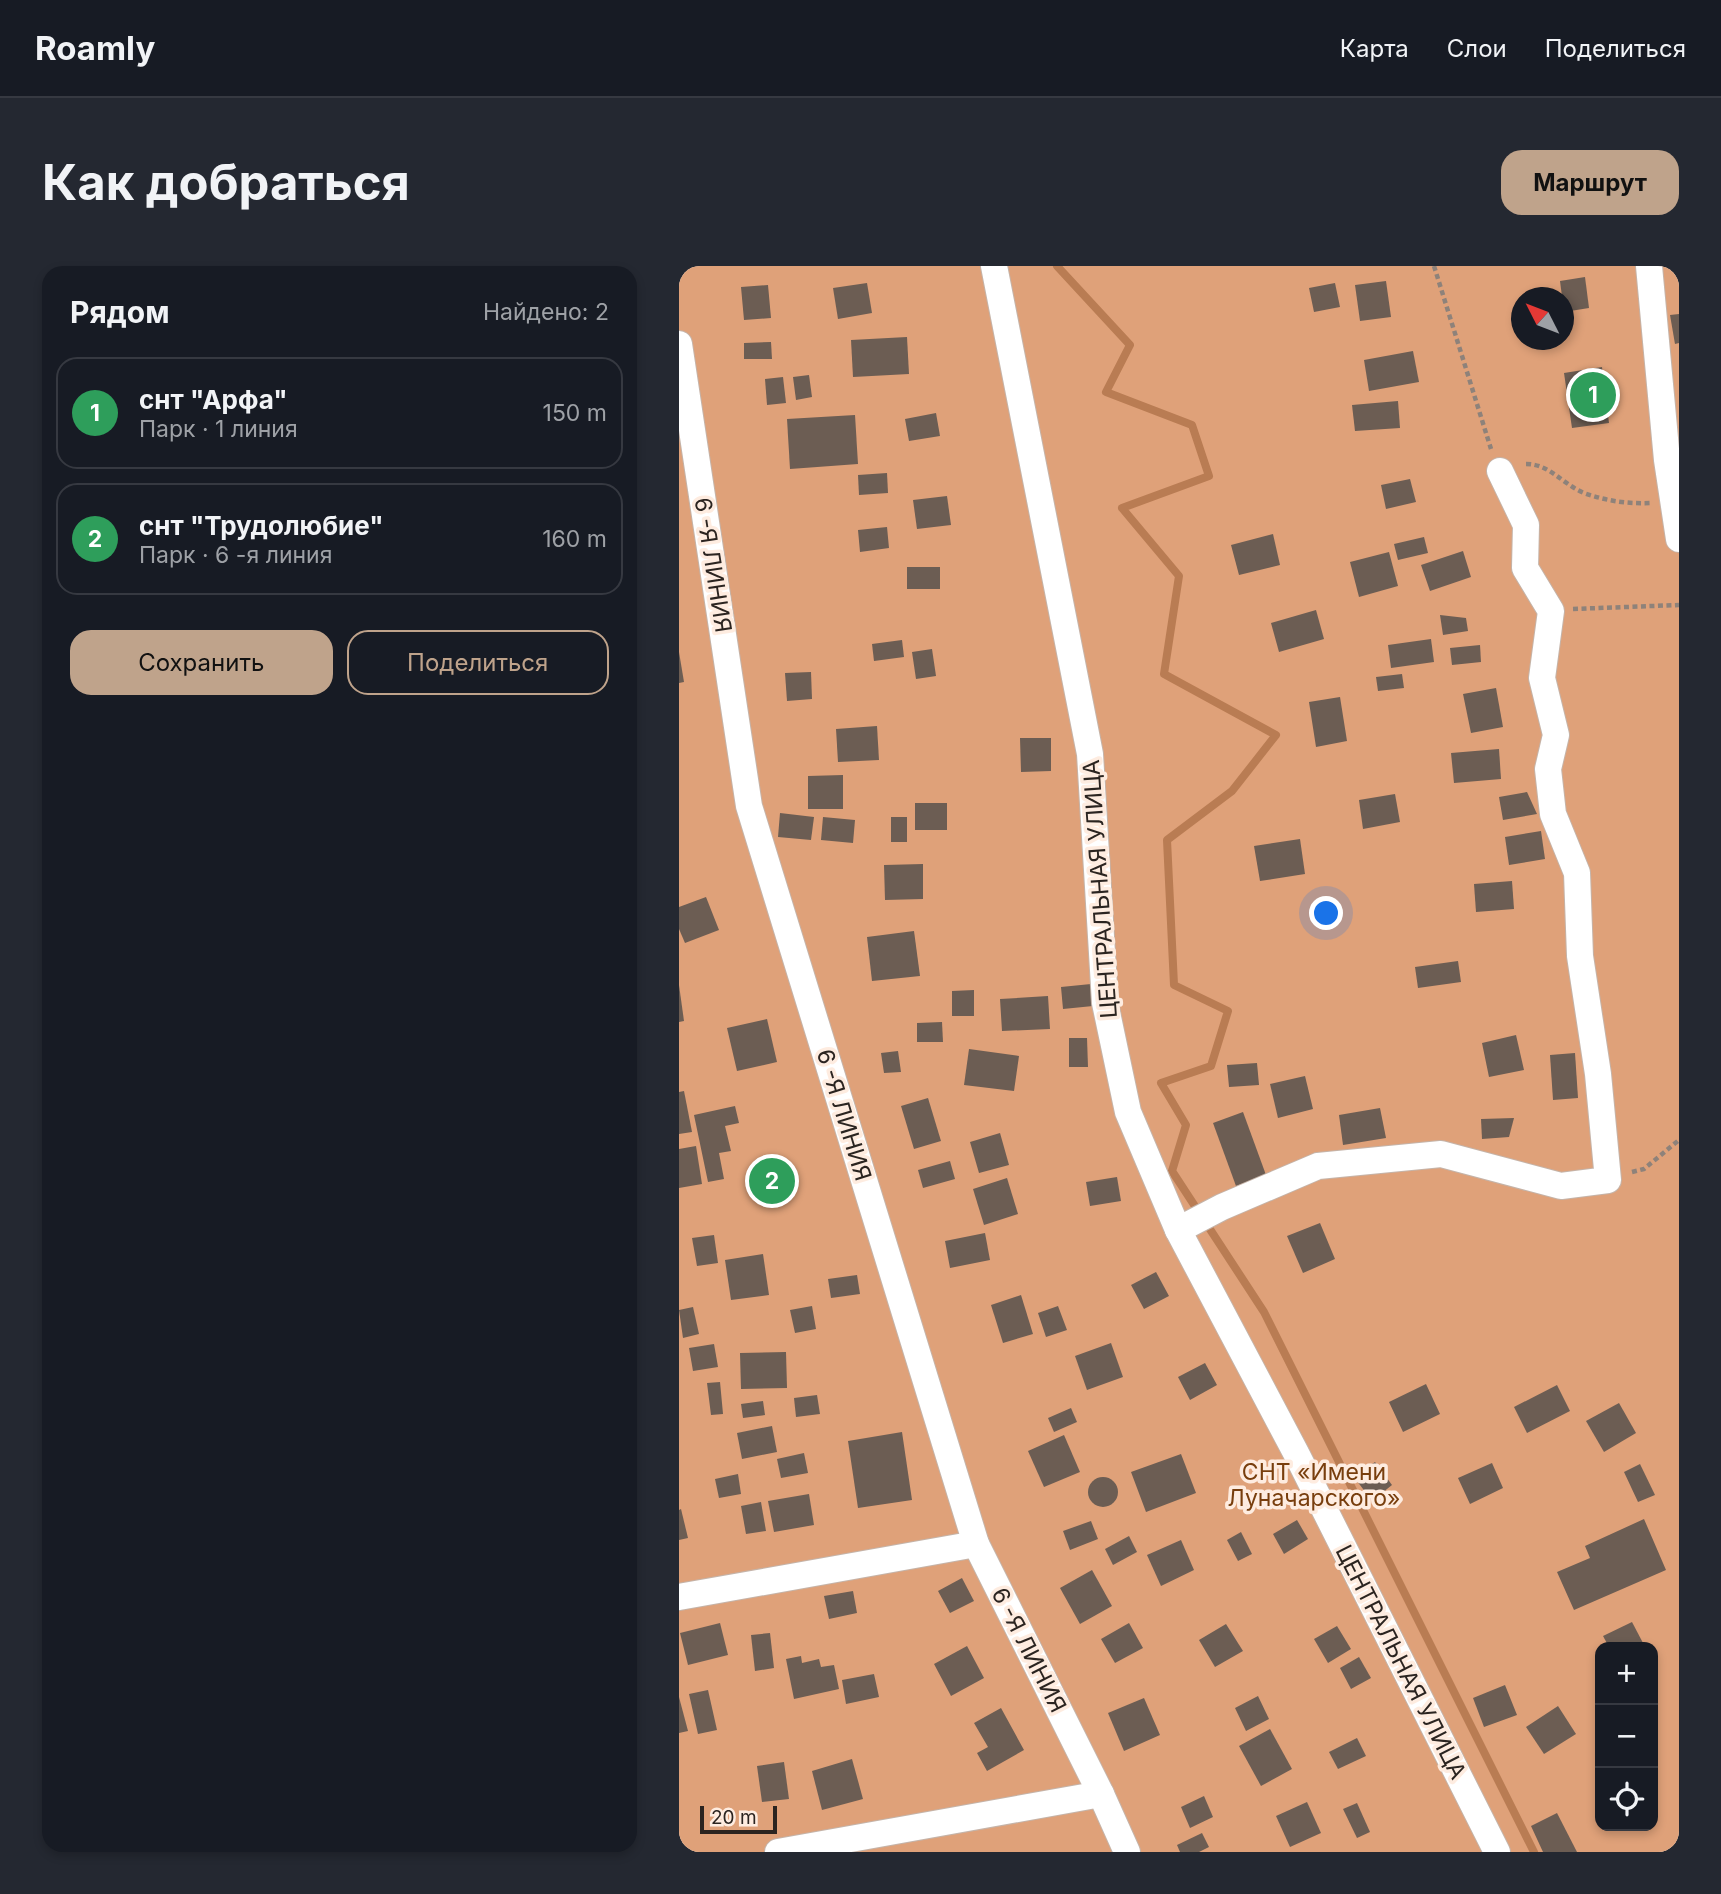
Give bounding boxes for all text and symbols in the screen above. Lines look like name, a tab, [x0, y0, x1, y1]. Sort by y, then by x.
text: Roamly	[35, 28, 155, 68]
text: Карта	[1340, 34, 1409, 63]
text: Слои	[1447, 34, 1507, 63]
text: Поделиться	[1545, 34, 1686, 63]
button: Маршрут	[1501, 150, 1679, 215]
text: Как добраться	[42, 153, 410, 212]
north arrow	[1511, 287, 1574, 350]
text: Рядом	[70, 294, 170, 330]
text: Найдено: 2	[483, 298, 609, 326]
pin: 1	[1570, 369, 1616, 421]
text: снт "Арфа"	[139, 384, 288, 415]
text: 1	[90, 399, 100, 427]
text: 150 m	[543, 399, 607, 427]
text: Парк · 1 линия	[139, 415, 298, 443]
street label: 6 -Я ЛИНИЯ	[689, 495, 737, 635]
text: снт "Трудолюбие"	[139, 510, 384, 541]
text: 2	[88, 525, 102, 553]
text: 160 m	[542, 525, 607, 553]
text: Парк · 6 -я линия	[139, 541, 332, 569]
button: Сохранить	[70, 630, 333, 695]
button: Поделиться	[347, 630, 609, 695]
street label: ЦЕНТРАЛЬНАЯ УЛИЦА	[1077, 759, 1123, 1019]
your location	[1309, 896, 1343, 930]
street label: 6 -Я ЛИНИЯ	[811, 1046, 877, 1184]
pin: 2	[749, 1155, 795, 1207]
park label: СНТ «Имени Луначарского»	[1228, 1458, 1400, 1512]
street label: ЦЕНТРАЛЬНАЯ УЛИЦА	[1330, 1540, 1472, 1784]
street label: 6 -Я ЛИНИЯ	[986, 1583, 1072, 1717]
map controls	[1595, 1642, 1658, 1831]
button: +	[1595, 1642, 1658, 1705]
button: −	[1595, 1705, 1658, 1768]
button: locate	[1595, 1768, 1658, 1831]
scale bar	[700, 1803, 777, 1835]
text: 20 m	[711, 1806, 757, 1829]

